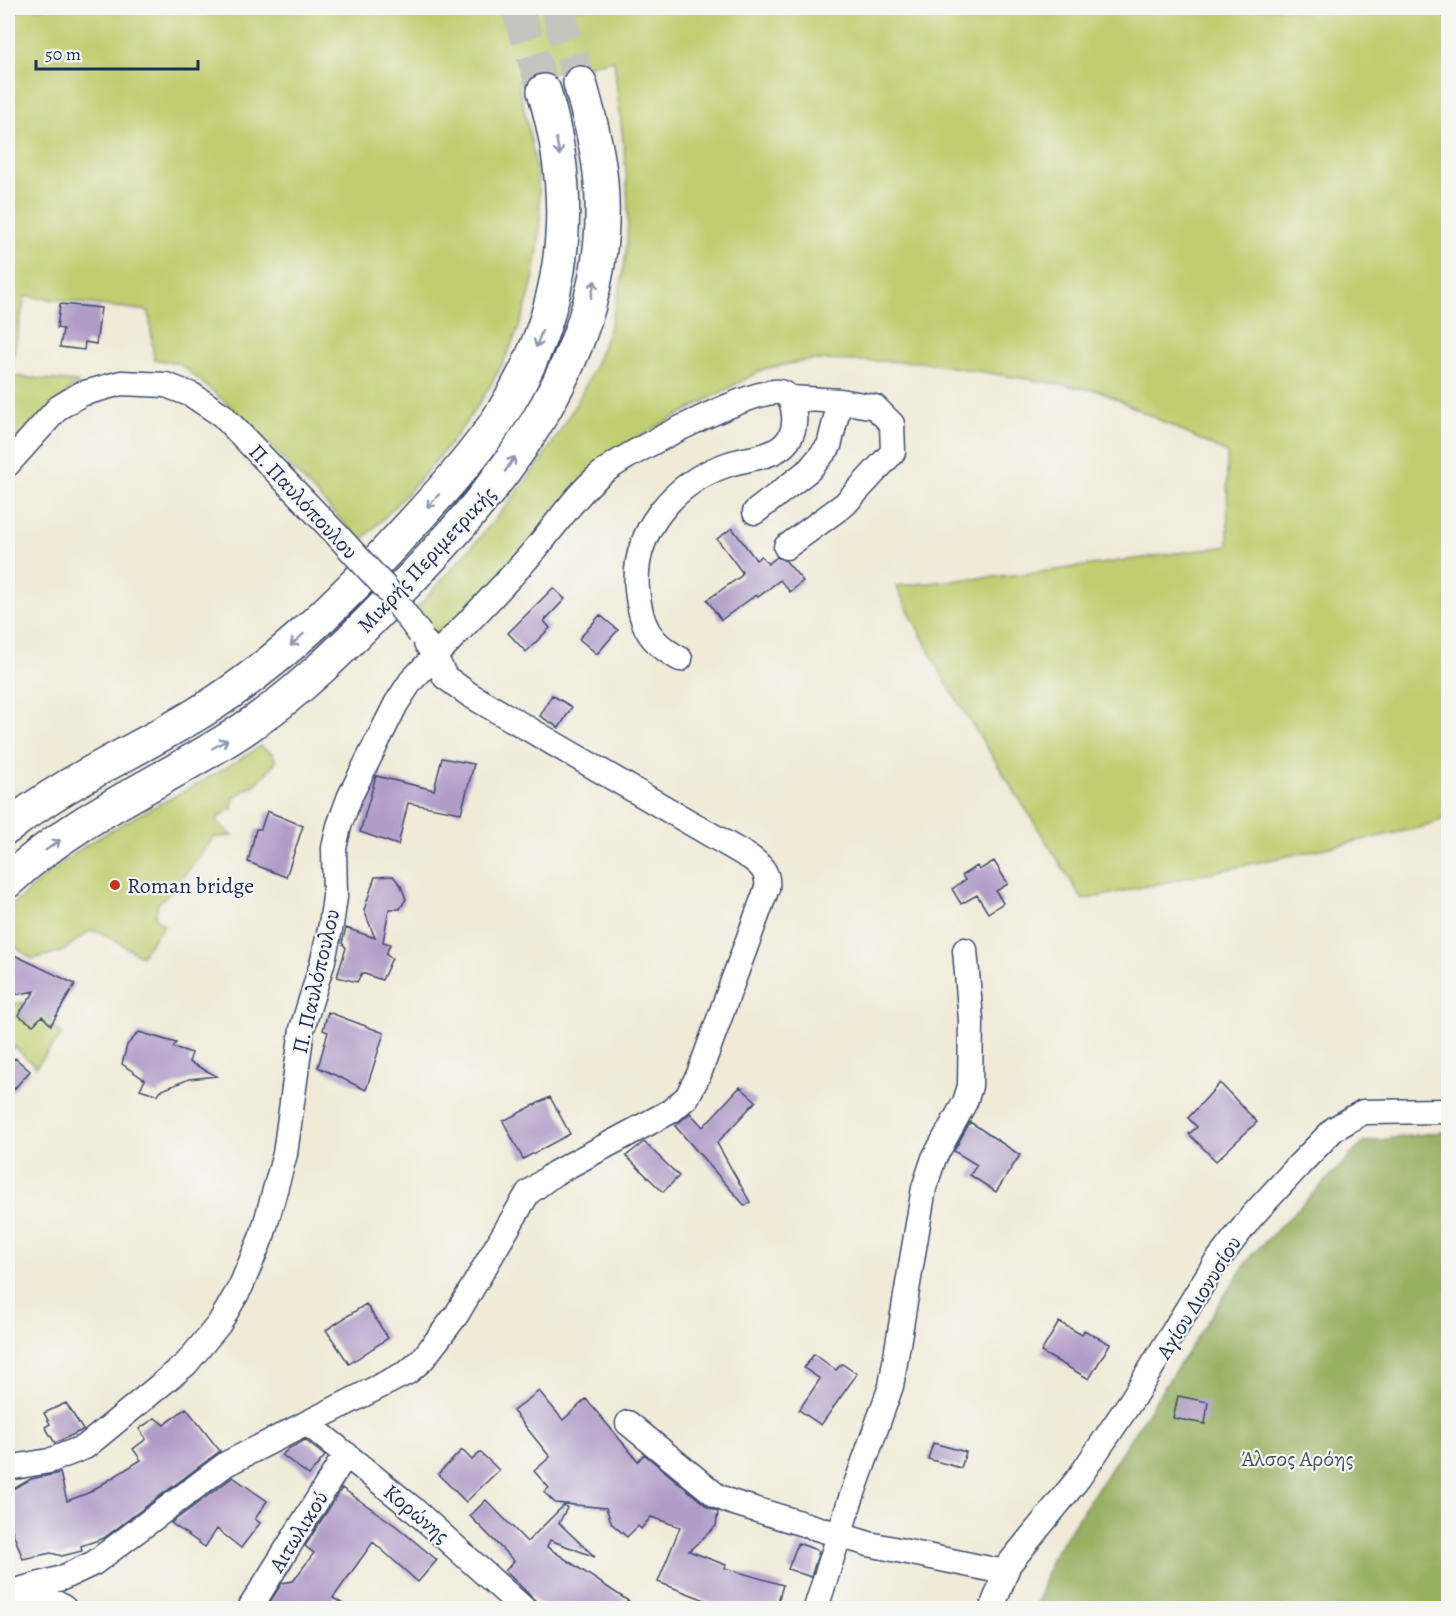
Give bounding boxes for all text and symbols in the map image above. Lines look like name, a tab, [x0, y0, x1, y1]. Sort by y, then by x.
scale bar	[36, 33, 198, 71]
text: 50 m	[45, 42, 81, 66]
one-way arrow	[553, 137, 564, 157]
one-way arrow	[588, 280, 600, 299]
one-way arrow	[533, 329, 544, 348]
street label: Π. Παυλόπουλου	[242, 437, 365, 566]
one-way arrow	[504, 457, 516, 473]
street label: Μικρής Περιμετρικής	[351, 480, 503, 640]
one-way arrow	[426, 493, 440, 508]
one-way arrow	[290, 633, 305, 647]
one-way arrow	[211, 737, 228, 749]
one-way arrow	[45, 838, 61, 851]
place label: Roman bridge	[127, 871, 254, 901]
marker: Roman bridge	[108, 878, 122, 892]
street label: Π. Παυλόπουλου	[285, 906, 347, 1057]
street label: Αγίου Διονυσίου	[1148, 1230, 1249, 1366]
park label: Άλσος Αρόης	[1241, 1444, 1353, 1474]
street label: Κορώνης	[377, 1477, 456, 1550]
street label: Αιτωλικού	[262, 1485, 336, 1579]

